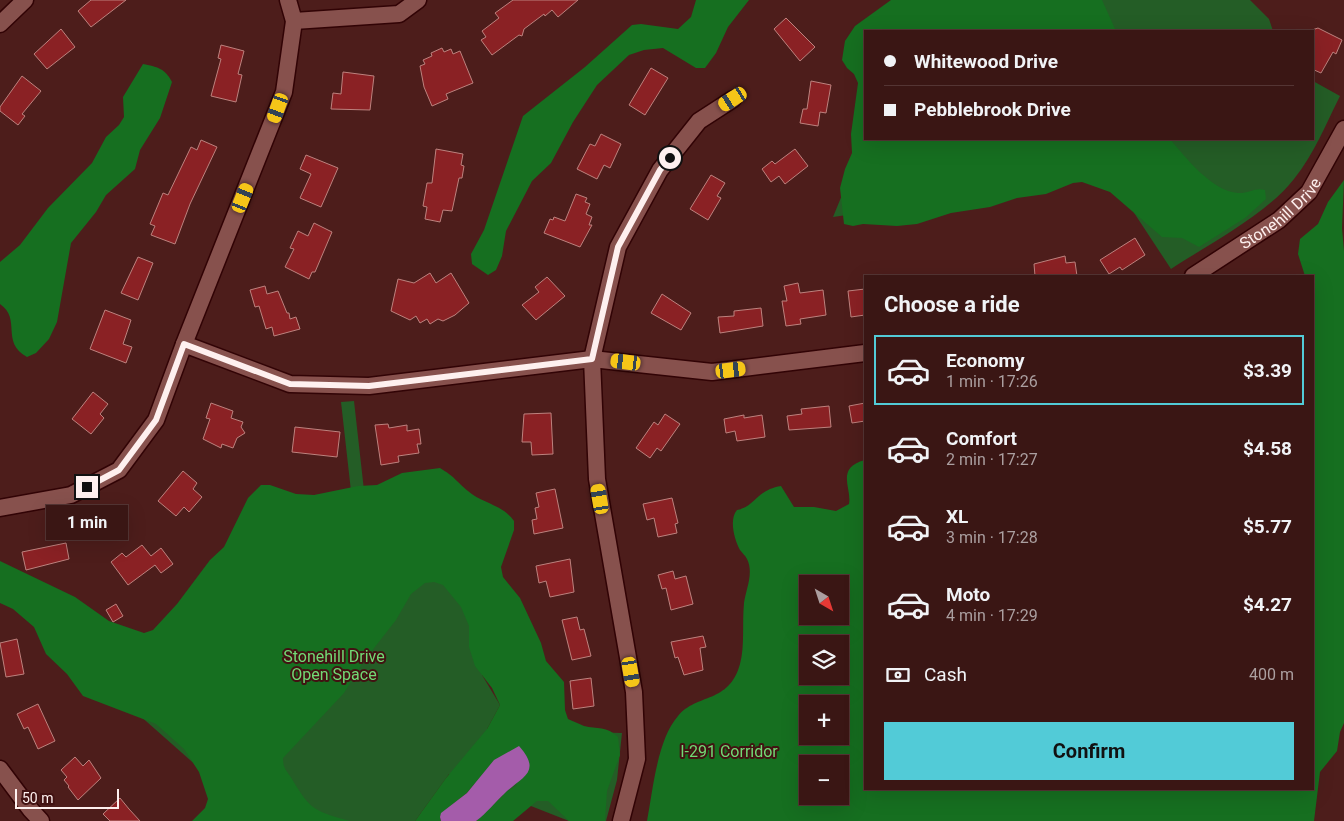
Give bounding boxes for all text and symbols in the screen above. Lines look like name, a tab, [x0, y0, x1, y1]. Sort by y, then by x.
text: Whitewood Drive	[914, 50, 1058, 73]
car	[716, 85, 749, 113]
car	[265, 91, 290, 125]
text: Pebblebrook Drive	[914, 98, 1071, 121]
route start	[659, 147, 681, 169]
street label: Stonehill Drive	[1236, 174, 1325, 253]
car	[230, 181, 255, 215]
text: Choose a ride	[884, 292, 1020, 317]
icon: car	[886, 348, 931, 393]
text: Economy	[946, 349, 1025, 372]
car	[610, 353, 641, 371]
text: $3.39	[1243, 359, 1292, 382]
car	[715, 361, 746, 379]
text: 1 min · 17:26	[946, 372, 1038, 391]
icon: car	[886, 426, 931, 471]
text: Comfort	[946, 427, 1017, 450]
text: $4.58	[1243, 437, 1292, 460]
text: 2 min · 17:27	[946, 450, 1038, 469]
route end	[76, 476, 98, 498]
car	[590, 483, 609, 515]
callout: 1 min	[46, 504, 128, 540]
icon: car	[886, 504, 931, 549]
text: XL	[946, 505, 968, 528]
text: 1 min	[67, 513, 107, 532]
text: $5.77	[1243, 515, 1292, 538]
text: 3 min · 17:28	[946, 528, 1038, 547]
north arrow	[799, 575, 849, 625]
map controls	[799, 575, 849, 805]
icon: car	[886, 582, 931, 627]
text: Moto	[946, 583, 990, 606]
text: $4.27	[1243, 593, 1292, 616]
text: 4 min · 17:29	[946, 606, 1038, 625]
button: layers	[799, 635, 849, 685]
park label: Stonehill Drive Open Space	[283, 647, 385, 684]
car	[621, 656, 640, 688]
icon: cash	[884, 661, 912, 689]
text: Cash	[924, 663, 967, 686]
text: 400 m	[1249, 665, 1294, 684]
button: +	[799, 695, 849, 745]
button: Confirm	[884, 722, 1294, 780]
park label: I-291 Corridor	[680, 742, 778, 761]
button: −	[799, 755, 849, 805]
scale bar	[15, 786, 119, 809]
text: 50 m	[22, 790, 54, 806]

